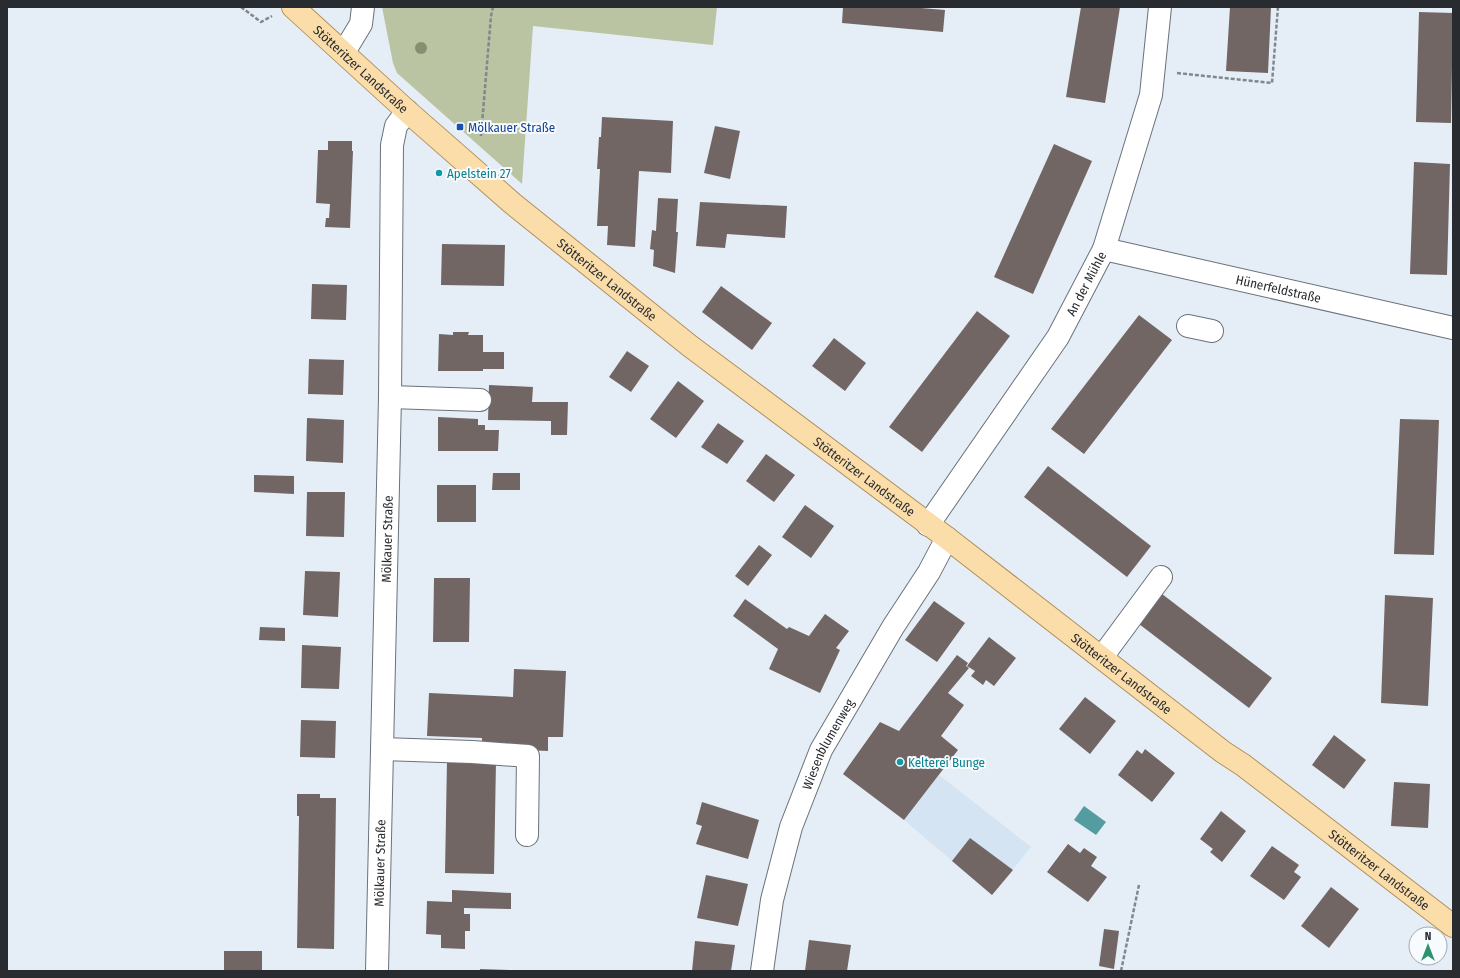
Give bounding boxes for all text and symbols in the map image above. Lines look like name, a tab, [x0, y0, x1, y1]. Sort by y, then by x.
street label: Stötteritzer Landstraße	[311, 22, 411, 116]
place label: Mölkauer Straße	[468, 120, 555, 135]
marker: Mölkauer Straße	[455, 122, 465, 132]
place label: Apelstein 27	[447, 166, 511, 181]
marker: Apelstein 27	[434, 168, 444, 178]
street label: Stötteritzer Landstraße	[555, 235, 660, 324]
street label: An der Mühle	[1063, 249, 1109, 318]
street label: Hünerfeldstraße	[1235, 272, 1323, 305]
street label: Stötteritzer Landstraße	[811, 434, 918, 519]
street label: Mölkauer Straße	[378, 495, 395, 583]
street label: Stötteritzer Landstraße	[1068, 630, 1175, 717]
street label: Wiesenblumenweg	[799, 695, 857, 792]
place label: Kelterei Bunge	[908, 755, 985, 770]
marker: Kelterei Bunge	[895, 757, 905, 767]
street label: Mölkauer Straße	[371, 819, 388, 907]
street label: Stötteritzer Landstraße	[1326, 826, 1433, 913]
north arrow	[1408, 926, 1448, 966]
text: N	[1425, 930, 1431, 943]

